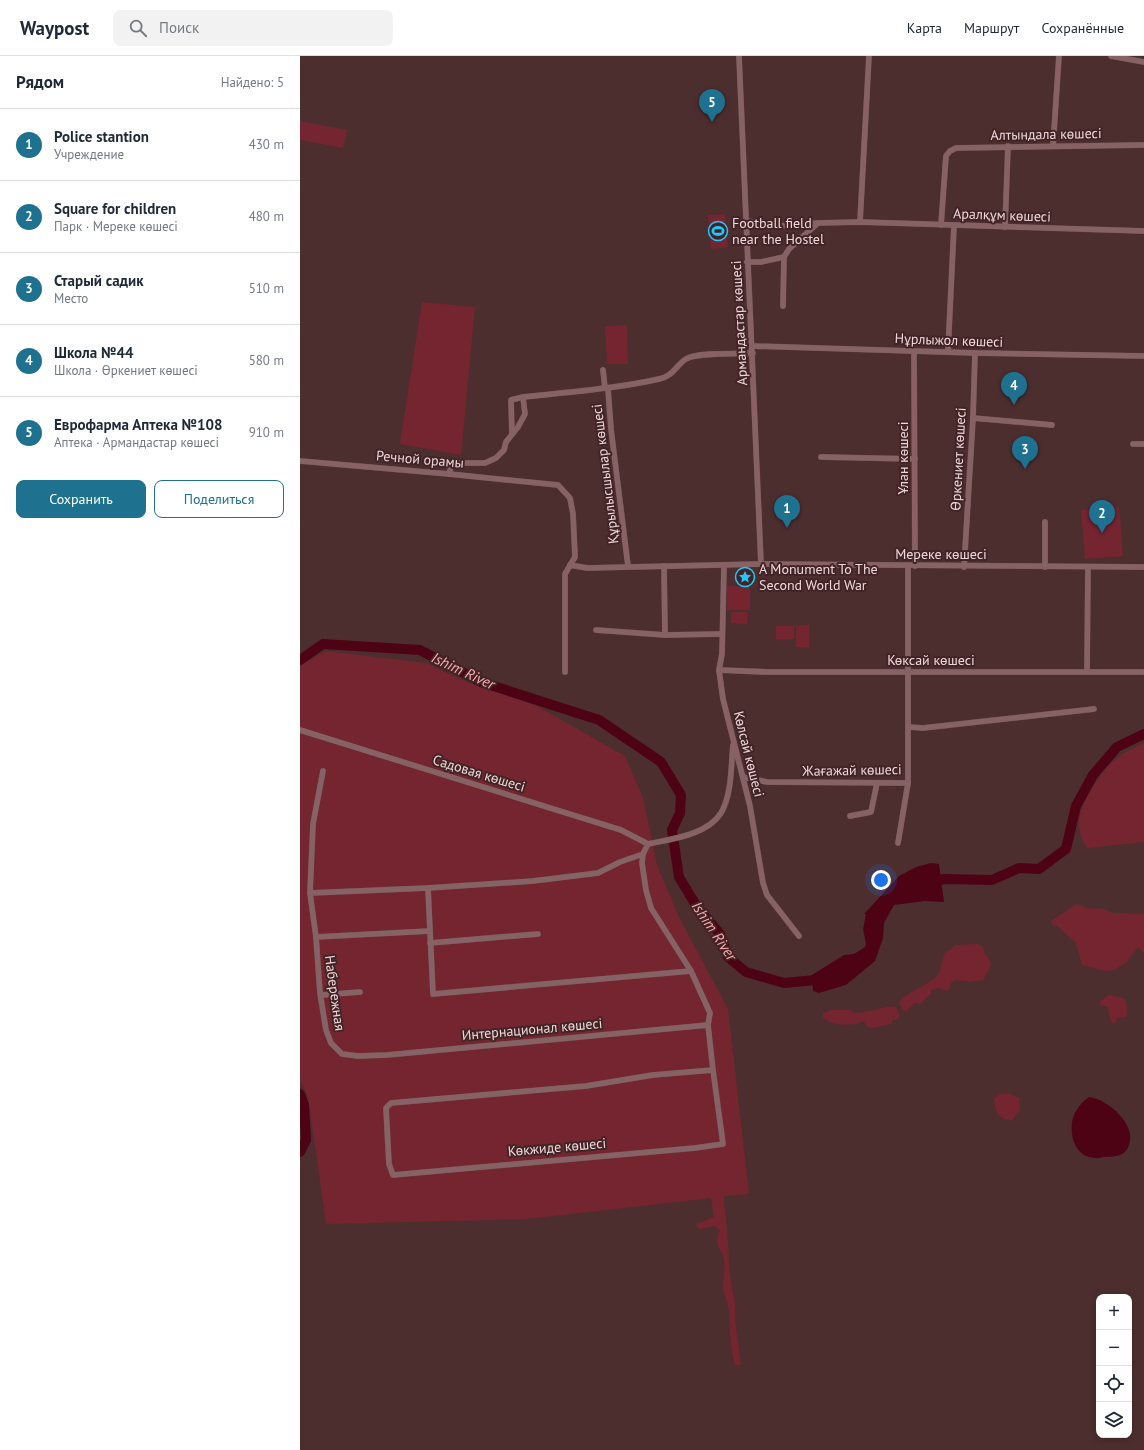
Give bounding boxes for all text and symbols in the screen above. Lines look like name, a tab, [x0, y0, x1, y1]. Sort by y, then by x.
search box	[113, 10, 393, 46]
text: Waypost	[20, 16, 89, 40]
icon: search	[127, 17, 149, 39]
text: Поиск	[159, 18, 199, 37]
text: Карта	[907, 19, 942, 37]
text: Маршрут	[964, 19, 1019, 37]
text: Сохранённые	[1041, 19, 1124, 37]
text: Рядом	[16, 71, 64, 93]
text: Найдено: 5	[221, 74, 284, 91]
pin: 5	[699, 89, 725, 122]
street label: Алтындала көшесі	[990, 124, 1102, 144]
text: Police stantion	[54, 127, 149, 146]
text: 1	[25, 136, 33, 153]
text: 430 m	[249, 136, 284, 153]
text: Учреждение	[54, 146, 124, 163]
text: Square for children	[54, 199, 176, 218]
street label: Аралқұм көшесі	[953, 204, 1051, 226]
text: 2	[25, 208, 33, 225]
text: 480 m	[249, 208, 284, 225]
place label: Football field near the Hostel	[732, 214, 824, 248]
text: Парк · Мереке көшесі	[54, 218, 178, 235]
sports icon: Football field near the Hostel	[707, 220, 729, 242]
street label: Армандастар көшесі	[727, 260, 751, 386]
text: Старый садик	[54, 271, 144, 290]
text: 3	[25, 280, 33, 297]
text: 510 m	[249, 280, 284, 297]
text: Место	[54, 290, 88, 307]
street label: Нұрлыжол көшесі	[894, 329, 1004, 351]
text: Школа №44	[54, 343, 134, 362]
text: 4	[25, 352, 33, 369]
text: 580 m	[249, 352, 284, 369]
text: Школа · Өркениет көшесі	[54, 362, 198, 379]
pin: 4	[1001, 372, 1027, 405]
street label: Құрылысшылар көшесі	[587, 403, 623, 545]
street label: Өркениет көшесі	[946, 407, 970, 511]
text: Еврофарма Аптека №108	[54, 415, 223, 434]
street label: Ұлан көшесі	[894, 421, 912, 495]
text: 5	[25, 424, 33, 441]
text: 910 m	[249, 424, 284, 441]
text: Аптека · Армандастар көшесі	[54, 434, 219, 451]
pin: 3	[1012, 436, 1038, 469]
street label: Речной орамы	[375, 446, 465, 472]
button: Сохранить	[16, 480, 146, 518]
button: Поделиться	[154, 480, 284, 518]
pin: 1	[774, 495, 800, 528]
pin: 2	[1089, 500, 1115, 533]
street label: Мереке көшесі	[895, 545, 987, 563]
place label: A Monument To The Second World War	[759, 560, 878, 594]
place icon: A Monument To The Second World War	[734, 566, 756, 588]
water label: Ishim River	[428, 648, 499, 694]
street label: Көксай көшесі	[887, 651, 975, 669]
street label: Көлсай көшесі	[730, 709, 768, 799]
street label: Садовая көшесі	[431, 750, 527, 796]
street label: Жағажай көшесі	[801, 760, 902, 780]
your location	[871, 870, 891, 890]
water label: Ishim River	[688, 897, 742, 965]
street label: Набережная	[321, 954, 349, 1032]
street label: Интернационал көшесі	[461, 1014, 603, 1044]
street label: Көкжиде көшесі	[507, 1134, 607, 1160]
map controls	[1096, 1294, 1132, 1438]
button: +	[1096, 1294, 1132, 1330]
button: −	[1096, 1330, 1132, 1366]
button: locate	[1096, 1366, 1132, 1402]
button: layers	[1096, 1402, 1132, 1438]

